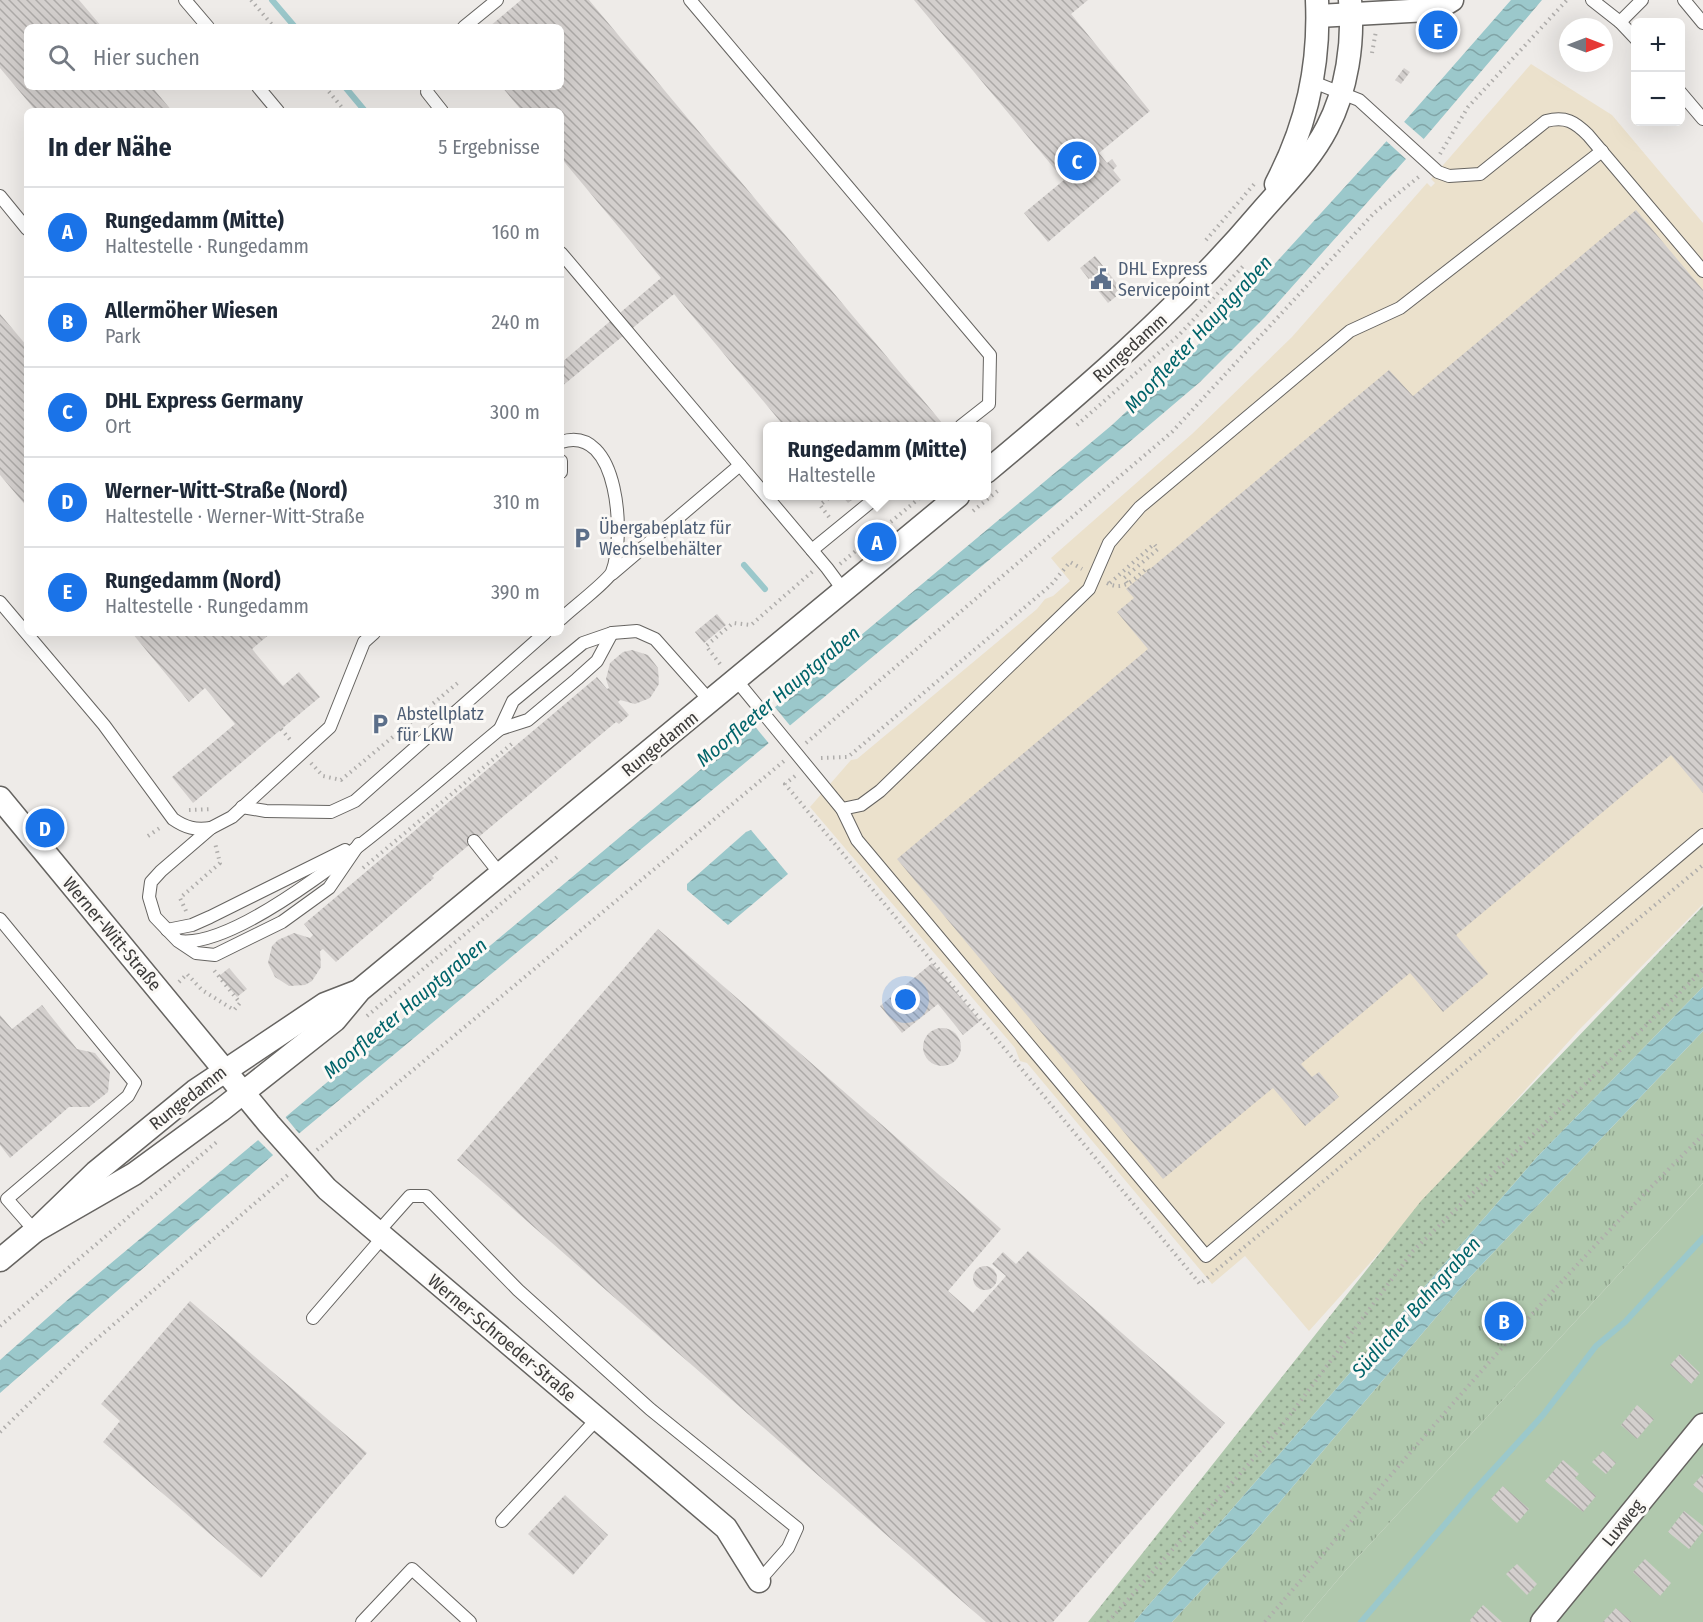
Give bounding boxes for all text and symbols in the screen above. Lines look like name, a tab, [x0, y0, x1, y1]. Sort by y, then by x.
pin: E	[1418, 8, 1458, 52]
north arrow	[1559, 18, 1613, 72]
map controls	[1631, 18, 1685, 126]
button: +	[1631, 18, 1685, 72]
search box	[24, 24, 564, 90]
icon: search	[45, 41, 78, 74]
text: Hier suchen	[93, 44, 200, 71]
button: −	[1631, 72, 1685, 126]
text: In der Nähe	[48, 132, 172, 163]
text: 5 Ergebnisse	[438, 135, 540, 159]
pin: C	[1058, 138, 1096, 184]
text: Rungedamm (Mitte)	[105, 207, 284, 234]
text: A	[62, 220, 73, 244]
text: 160 m	[492, 220, 540, 244]
text: Haltestelle · Rungedamm	[105, 234, 309, 258]
water label: Moorfleeter Hauptgraben	[1119, 250, 1277, 418]
place label: DHL Express Servicepoint	[1118, 258, 1210, 301]
public building icon: DHL Express Servicepoint	[1089, 267, 1113, 291]
text: Allermöher Wiesen	[105, 297, 278, 324]
street label: Rungedamm	[1088, 309, 1172, 387]
text: B	[62, 310, 73, 334]
text: 240 m	[491, 310, 540, 334]
text: Park	[105, 324, 141, 348]
text: DHL Express Germany	[105, 387, 303, 414]
text: C	[62, 400, 73, 424]
text: 300 m	[490, 400, 540, 424]
text: Ort	[105, 414, 131, 438]
popup	[763, 422, 991, 500]
text: Rungedamm (Mitte)	[788, 436, 966, 463]
text: Haltestelle	[788, 463, 876, 487]
text: Werner-Witt-Straße (Nord)	[105, 477, 347, 504]
text: D	[62, 490, 73, 514]
text: 310 m	[493, 490, 540, 514]
text: Haltestelle · Werner-Witt-Straße	[105, 504, 365, 528]
place label: Übergabeplatz für Wechselbehälter	[599, 517, 732, 560]
pin: A	[858, 520, 896, 564]
parking icon: Übergabeplatz für Wechselbehälter	[570, 526, 594, 550]
text: Rungedamm (Nord)	[105, 567, 281, 594]
text: E	[63, 580, 72, 604]
text: 390 m	[491, 580, 540, 604]
text: Haltestelle · Rungedamm	[105, 594, 309, 618]
water label: Moorfleeter Hauptgraben	[691, 621, 865, 771]
place label: Abstellplatz für LKW	[397, 703, 484, 746]
street label: Rungedamm	[617, 707, 703, 781]
parking icon: Abstellplatz für LKW	[368, 712, 392, 736]
pin: D	[26, 806, 64, 850]
street label: Werner-Witt-Straße	[58, 873, 166, 996]
water label: Moorfleeter Hauptgraben	[318, 933, 492, 1083]
your location	[891, 985, 920, 1014]
street label: Rungedamm	[145, 1061, 231, 1135]
water label: Südlicher Bahngraben	[1346, 1232, 1485, 1383]
street label: Werner-Schroeder-Straße	[423, 1270, 581, 1407]
pin: B	[1484, 1298, 1524, 1344]
street label: Luxweg	[1597, 1495, 1649, 1551]

